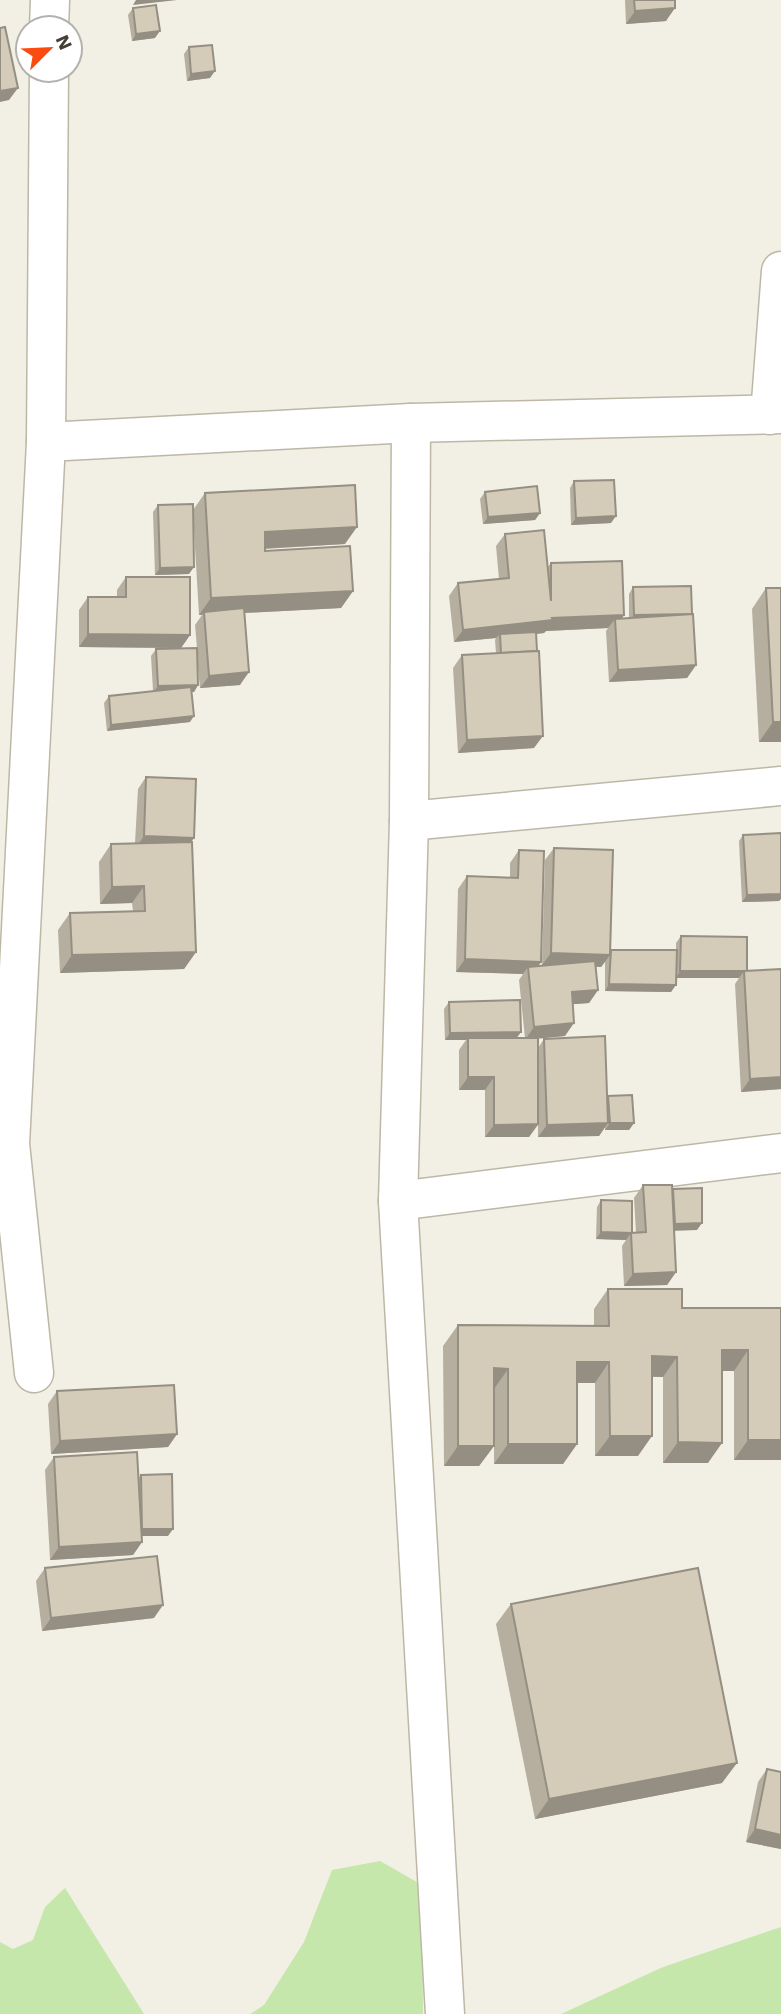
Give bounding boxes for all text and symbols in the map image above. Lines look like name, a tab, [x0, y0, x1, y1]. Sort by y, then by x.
north arrow	[14, 14, 84, 84]
text: N	[51, 31, 77, 53]

